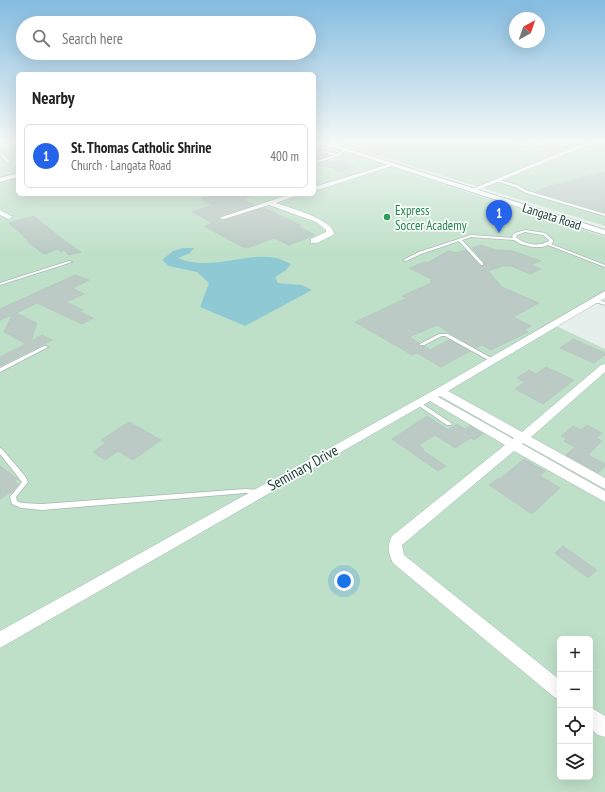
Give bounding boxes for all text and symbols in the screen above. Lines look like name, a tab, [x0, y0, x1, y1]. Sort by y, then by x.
north arrow	[509, 12, 545, 48]
search box	[16, 16, 316, 60]
icon: search	[30, 27, 52, 49]
text: Search here	[62, 29, 123, 48]
text: Nearby	[32, 87, 75, 109]
text: St. Thomas Catholic Shrine	[71, 138, 212, 157]
text: 1	[43, 148, 49, 165]
text: 400 m	[270, 148, 299, 165]
text: Church · Langata Road	[71, 157, 171, 174]
street label: Langata Road	[520, 199, 583, 234]
pin: 1	[486, 200, 512, 233]
place label: Express Soccer Academy	[395, 202, 467, 234]
marker: Express Soccer Academy	[382, 212, 392, 222]
street label: Seminary Drive	[264, 440, 341, 495]
your location	[334, 571, 354, 591]
map controls	[557, 636, 593, 780]
button: +	[557, 636, 593, 672]
button: −	[557, 672, 593, 708]
button: locate	[557, 708, 593, 744]
button: layers	[557, 744, 593, 780]

